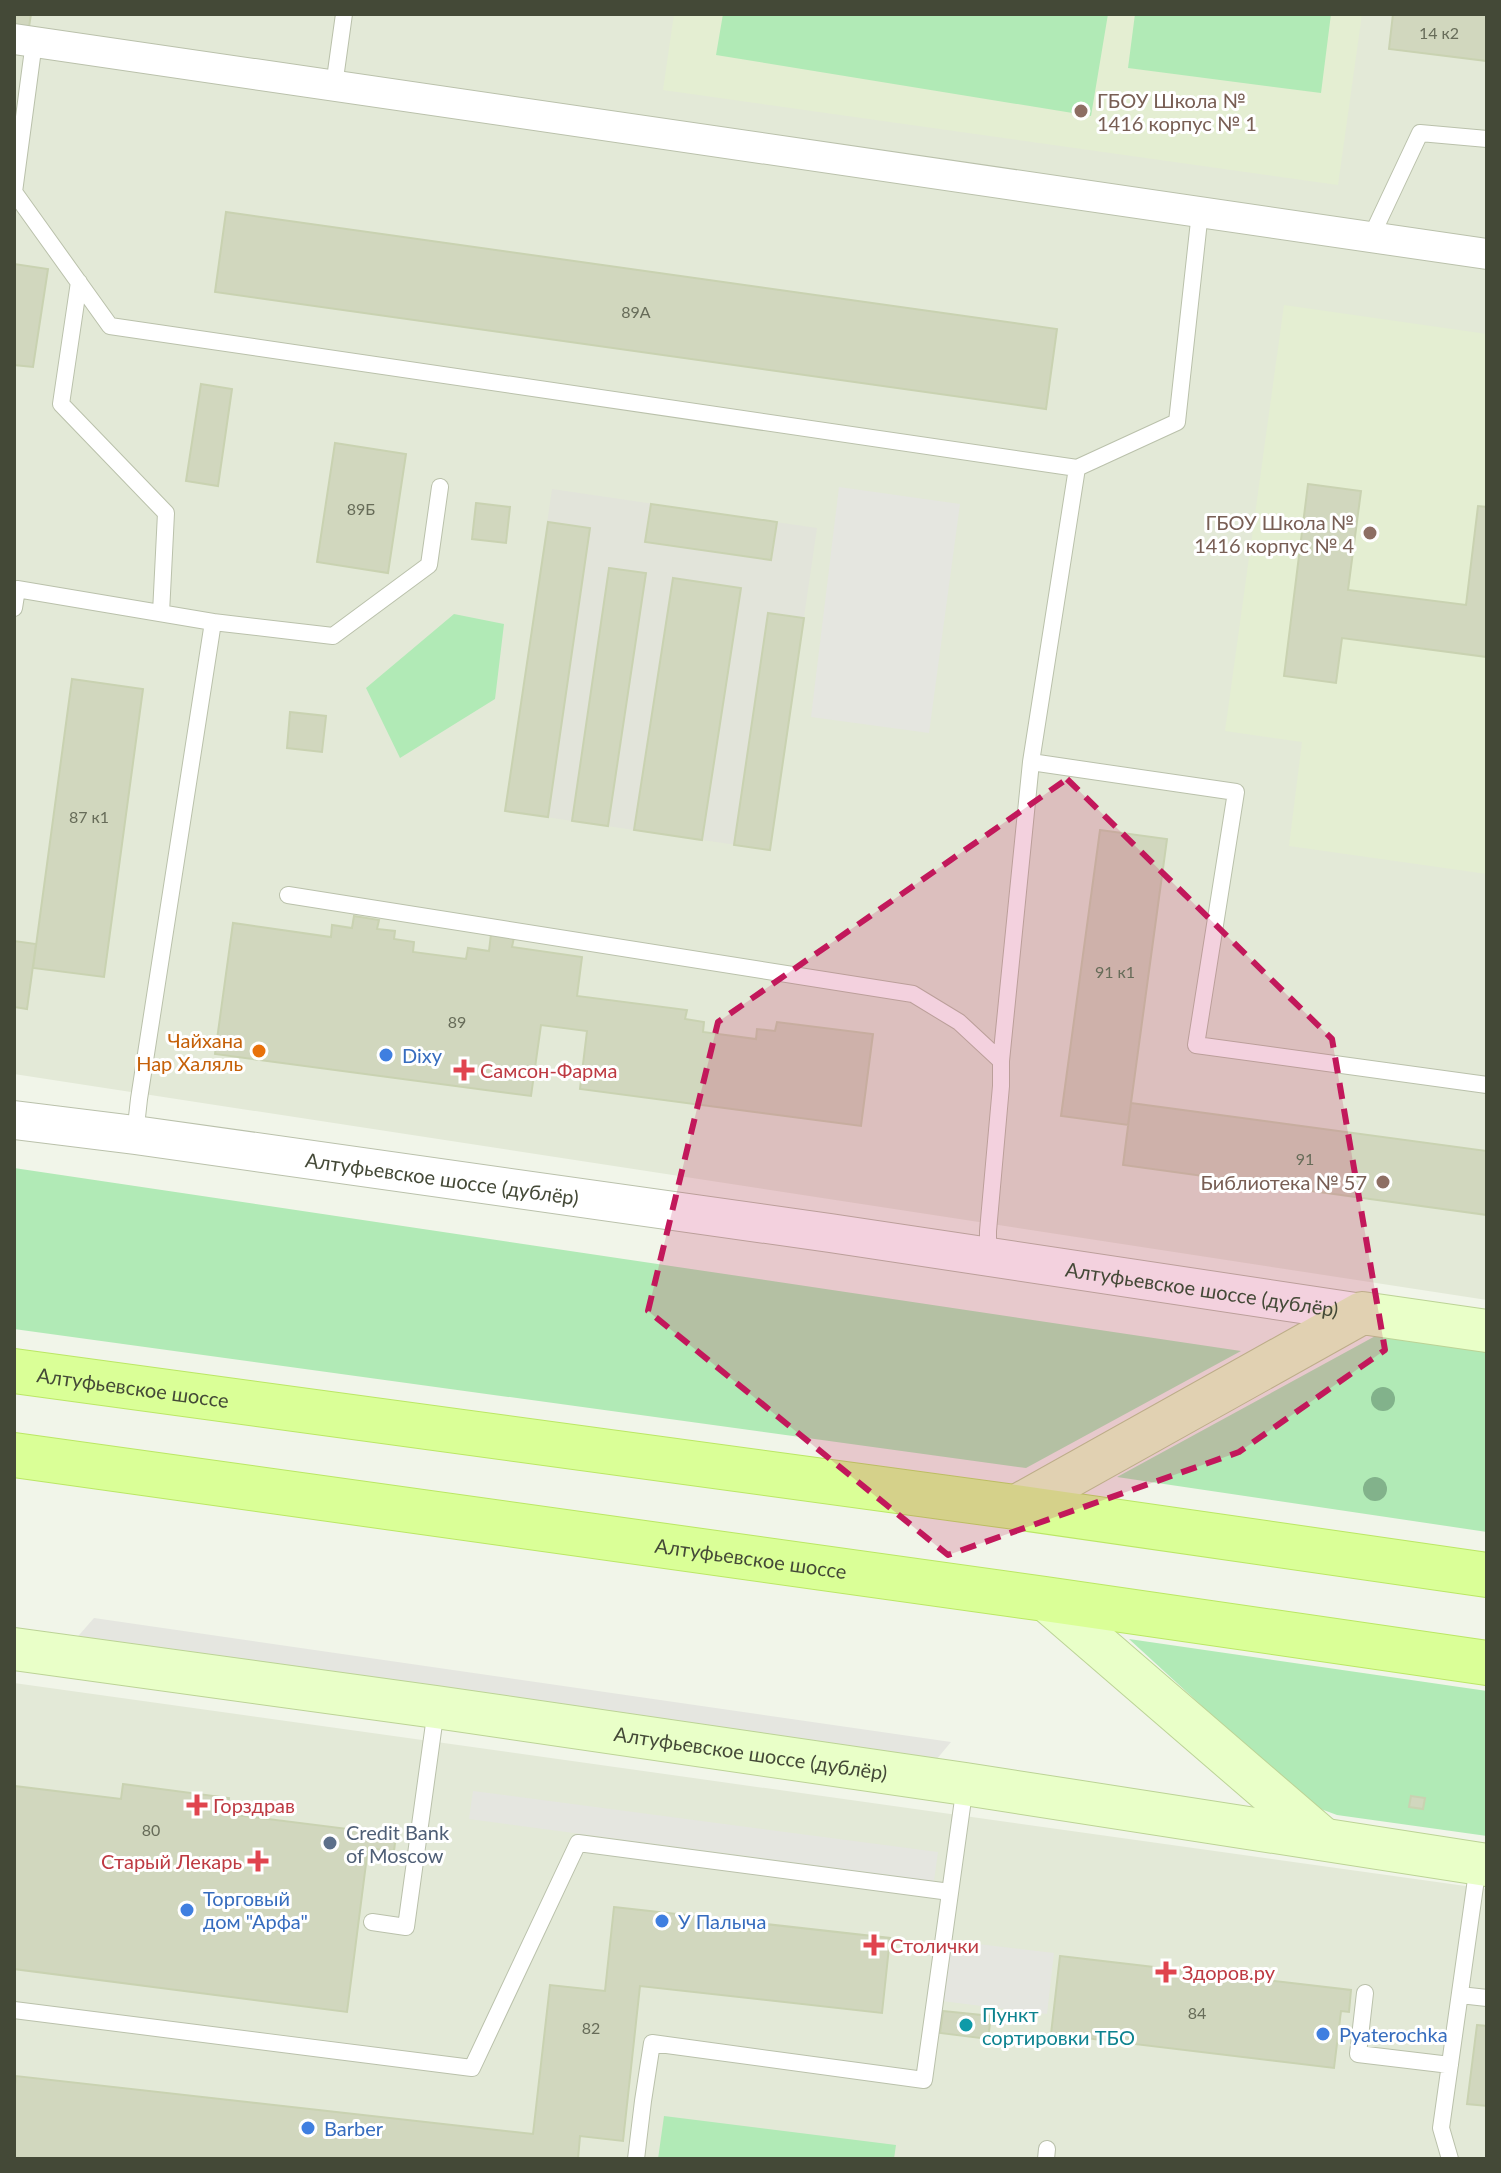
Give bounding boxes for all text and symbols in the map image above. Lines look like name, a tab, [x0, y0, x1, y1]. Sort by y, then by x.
house number: 14 к2	[1419, 23, 1459, 42]
place label: ГБОУ Школа № 1416 корпус № 1	[1097, 88, 1257, 135]
marker: ГБОУ Школа № 1416 корпус № 1	[1072, 102, 1090, 120]
house number: 89А	[621, 302, 651, 321]
house number: 89Б	[347, 499, 375, 518]
place label: ГБОУ Школа № 1416 корпус № 4	[1194, 510, 1354, 557]
marker: ГБОУ Школа № 1416 корпус № 4	[1361, 524, 1379, 542]
house number: 87 к1	[69, 807, 109, 826]
house number: 91 к1	[1095, 962, 1135, 981]
house number: 89	[448, 1012, 466, 1031]
place label: Чайхана Нар Халяль	[136, 1028, 243, 1075]
marker: Чайхана Нар Халяль	[250, 1042, 268, 1060]
place label: Dixy	[402, 1043, 443, 1067]
marker: Dixy	[377, 1046, 395, 1064]
place label: Самсон-Фарма	[480, 1058, 617, 1082]
marker: Самсон-Фарма	[455, 1061, 473, 1079]
street label: Алтуфьевское шоссе (дублёр)	[304, 1147, 580, 1209]
house number: 91	[1296, 1149, 1314, 1168]
place label: Библиотека № 57	[1201, 1170, 1367, 1194]
marker: Библиотека № 57	[1374, 1173, 1392, 1191]
street label: Алтуфьевское шоссе (дублёр)	[1064, 1257, 1340, 1321]
street label: Алтуфьевское шоссе	[35, 1362, 230, 1412]
street label: Алтуфьевское шоссе	[653, 1533, 848, 1583]
street label: Алтуфьевское шоссе (дублёр)	[613, 1721, 889, 1785]
place label: Горздрав	[213, 1793, 295, 1817]
marker: Горздрав	[188, 1796, 206, 1814]
house number: 80	[142, 1820, 160, 1839]
place label: Credit Bank of Moscow	[346, 1820, 450, 1867]
marker: Credit Bank of Moscow	[321, 1834, 339, 1852]
place label: Старый Лекарь	[101, 1849, 242, 1873]
marker: Старый Лекарь	[249, 1852, 267, 1870]
place label: Торговый дом "Арфа"	[203, 1886, 308, 1933]
marker: Торговый дом "Арфа"	[178, 1901, 196, 1919]
place label: У Палыча	[678, 1909, 766, 1933]
marker: У Палыча	[653, 1912, 671, 1930]
place label: Столички	[890, 1933, 979, 1957]
marker: Столички	[865, 1936, 883, 1954]
place label: Здоров.ру	[1182, 1960, 1276, 1984]
marker: Здоров.ру	[1157, 1963, 1175, 1981]
place label: Пункт сортировки ТБО	[982, 2002, 1135, 2049]
house number: 84	[1188, 2003, 1206, 2022]
marker: Пункт сортировки ТБО	[957, 2016, 975, 2034]
house number: 82	[582, 2018, 600, 2037]
place label: Pyaterochka	[1339, 2022, 1448, 2046]
marker: Pyaterochka	[1314, 2025, 1332, 2043]
place label: Barber	[324, 2116, 384, 2140]
marker: Barber	[299, 2119, 317, 2137]

